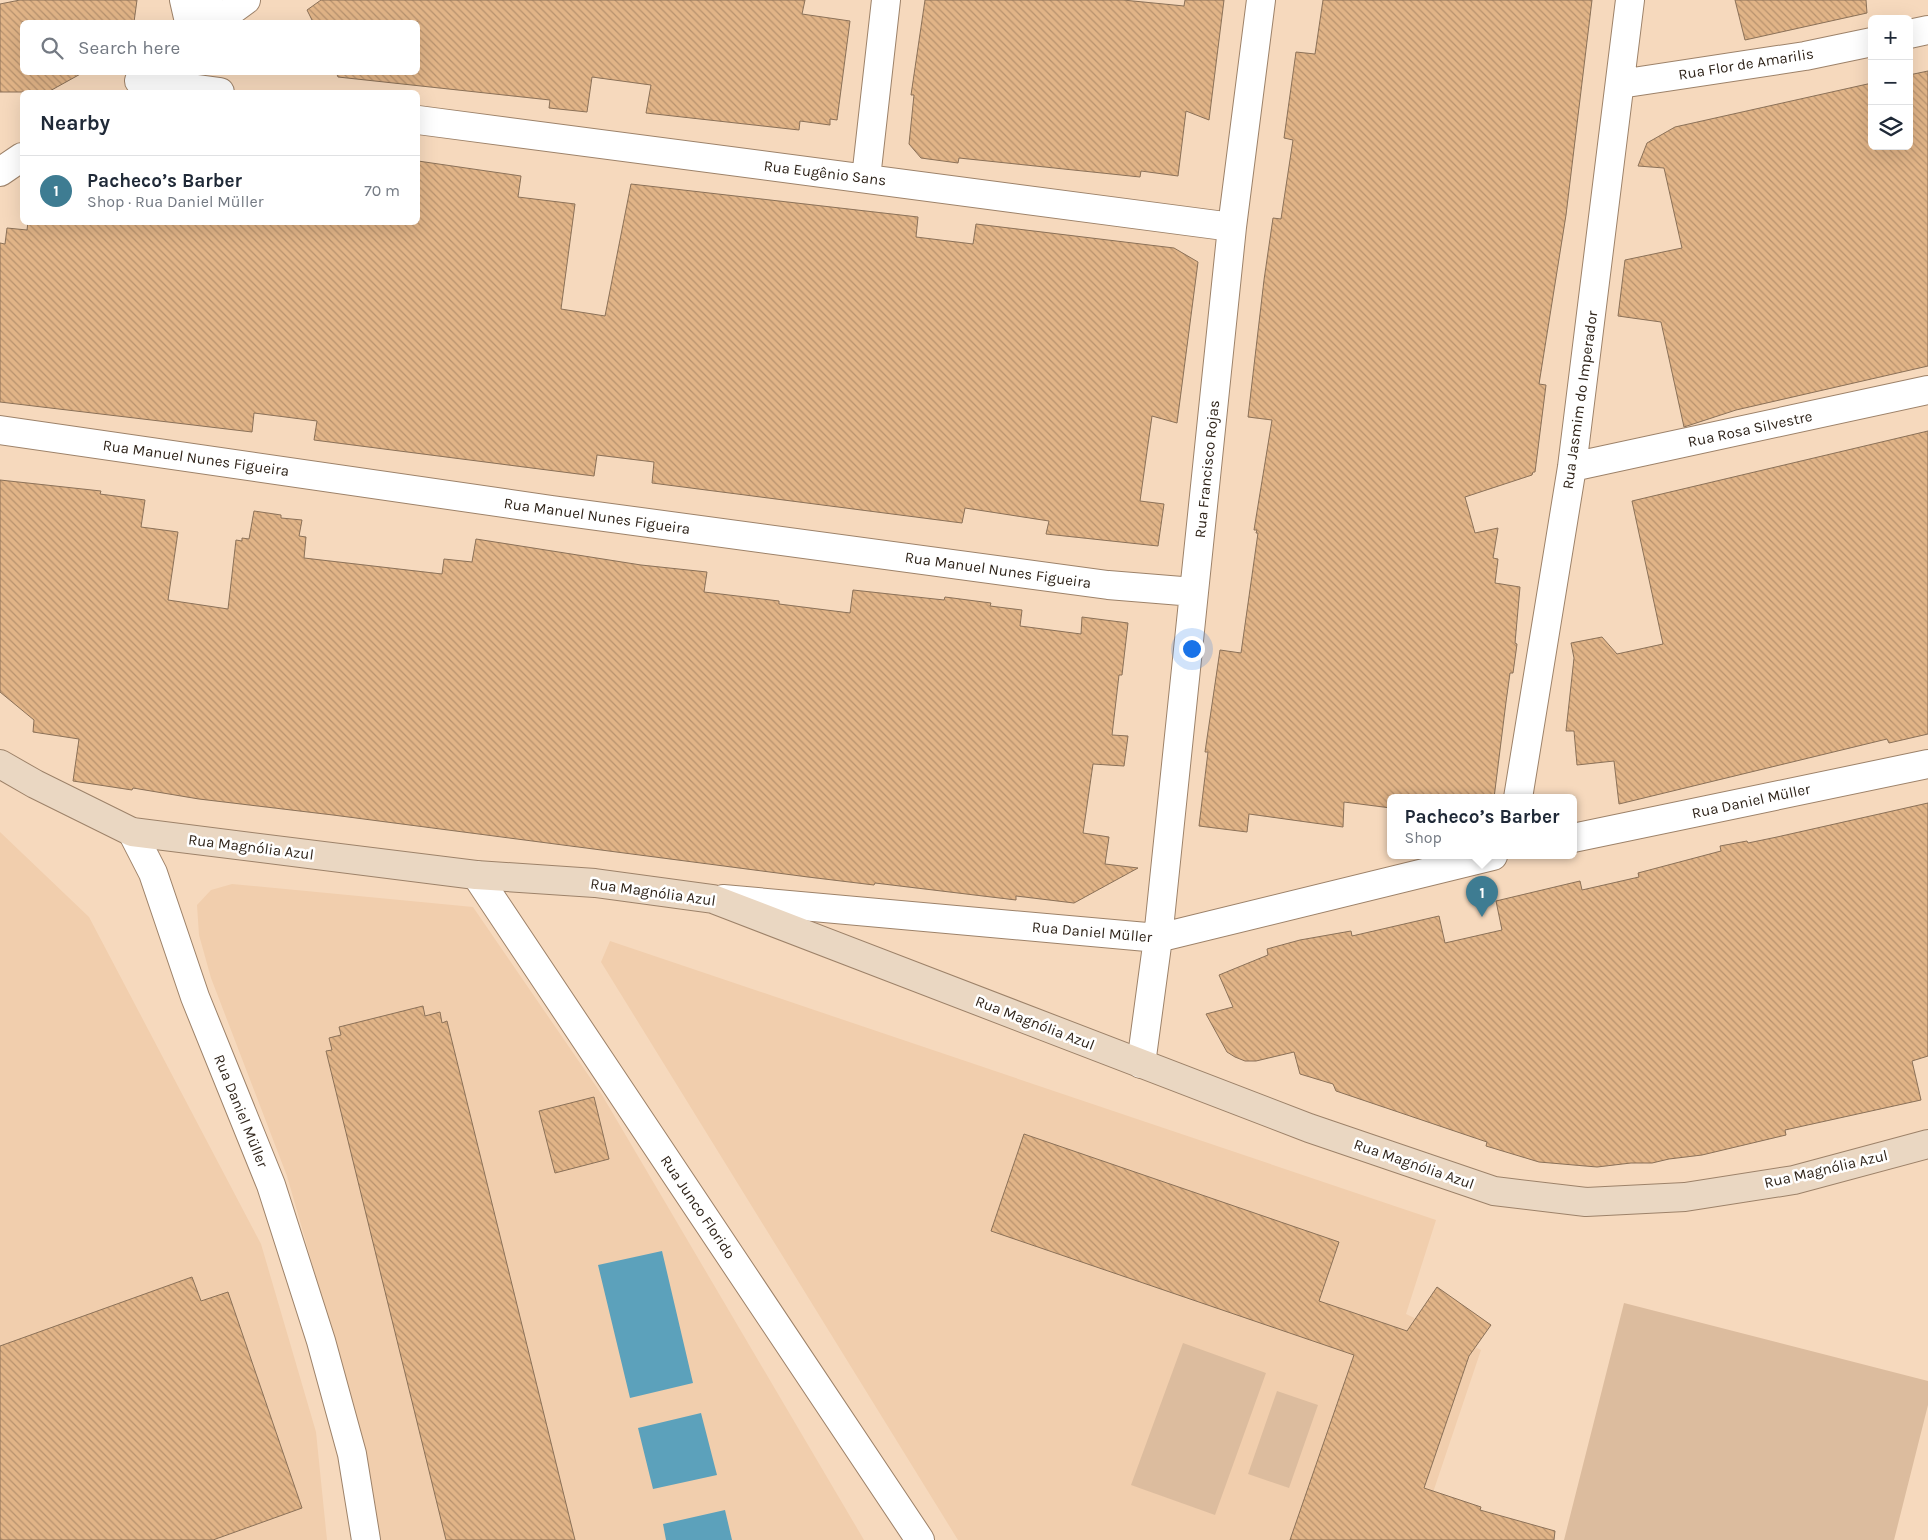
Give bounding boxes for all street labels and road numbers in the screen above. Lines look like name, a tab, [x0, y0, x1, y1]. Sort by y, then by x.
street label: Rua Flor de Amarilis	[1677, 44, 1815, 84]
street label: Rua Eugênio Sans	[763, 157, 887, 189]
street label: Rua Jasmim do Imperador	[1559, 309, 1602, 490]
street label: Rua Francisco Rojas	[1191, 399, 1223, 539]
street label: Rua Rosa Silvestre	[1686, 407, 1814, 451]
street label: Rua Manuel Nunes Figueira	[102, 436, 290, 480]
street label: Rua Manuel Nunes Figueira	[503, 494, 691, 538]
street label: Rua Manuel Nunes Figueira	[904, 548, 1092, 592]
street label: Rua Daniel Müller	[1690, 780, 1812, 822]
street label: Rua Magnólia Azul	[187, 830, 315, 864]
street label: Rua Magnólia Azul	[589, 874, 717, 910]
street label: Rua Daniel Müller	[1031, 918, 1153, 946]
street label: Rua Magnólia Azul	[973, 992, 1097, 1054]
street label: Rua Daniel Müller	[210, 1052, 272, 1171]
street label: Rua Magnólia Azul	[1351, 1135, 1477, 1193]
street label: Rua Magnólia Azul	[1762, 1146, 1890, 1192]
street label: Rua Junco Florido	[657, 1152, 739, 1262]

